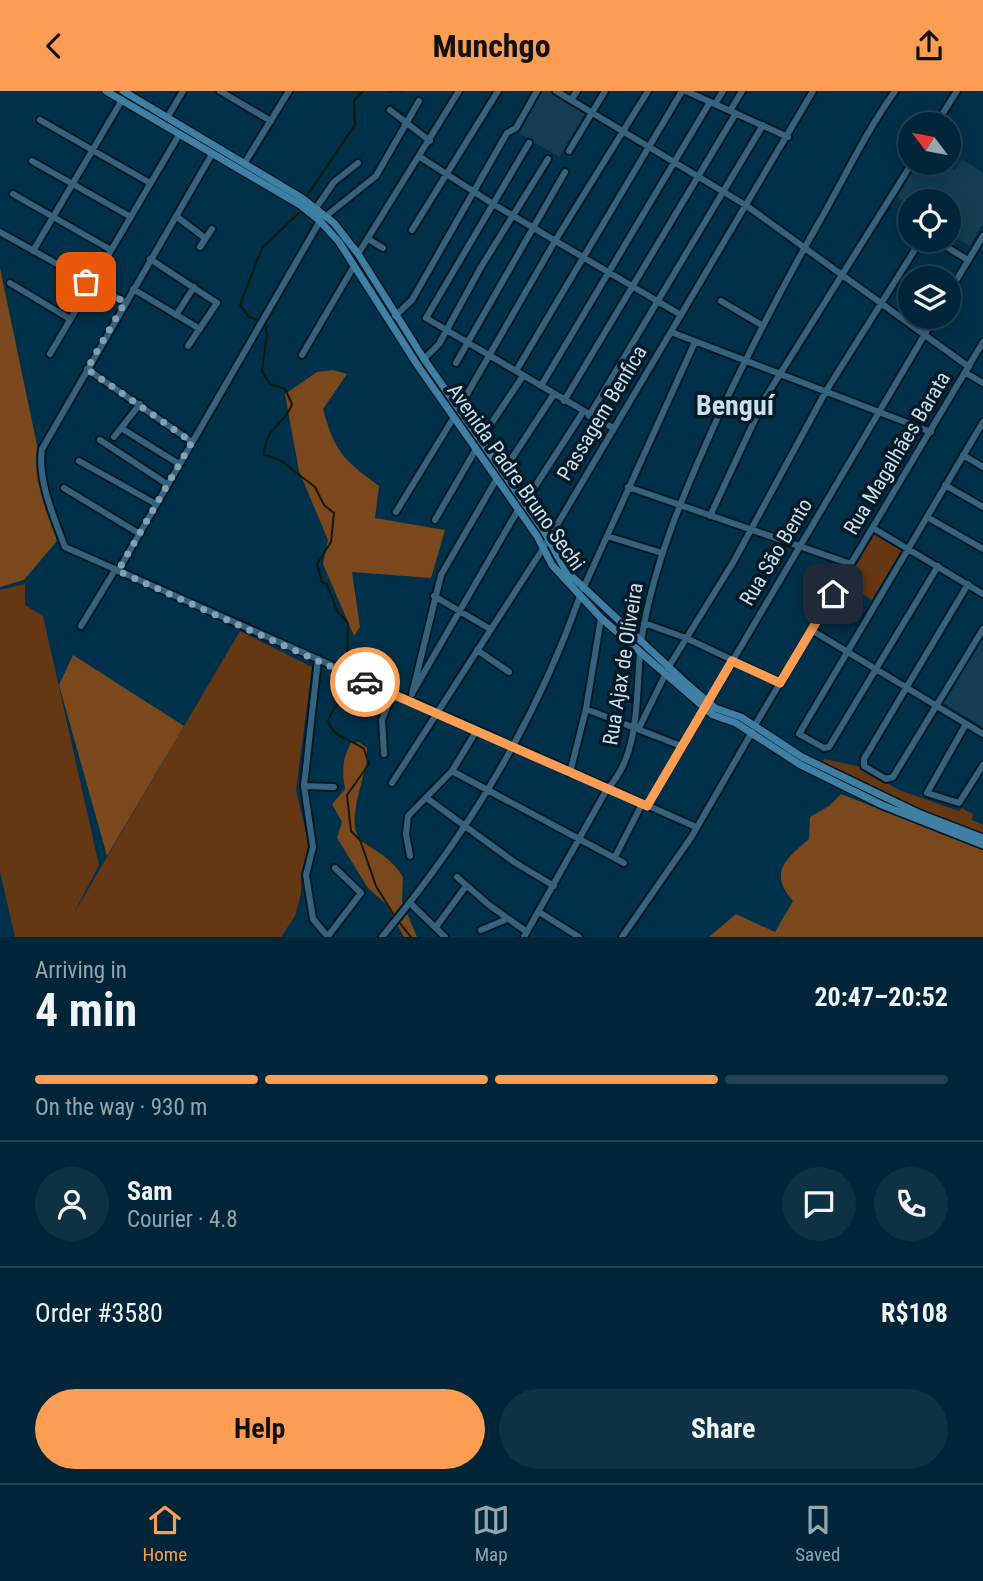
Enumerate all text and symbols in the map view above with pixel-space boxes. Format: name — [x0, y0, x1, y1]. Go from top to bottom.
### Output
icon: back — [35, 27, 73, 65]
text: Munchgo — [432, 27, 551, 65]
icon: share — [910, 27, 948, 65]
north arrow — [898, 112, 961, 175]
map controls — [898, 112, 961, 329]
button: locate — [898, 189, 961, 252]
pin — [56, 252, 116, 312]
icon: bag — [67, 263, 105, 301]
button: layers — [898, 266, 961, 329]
street label: Passagem Benfica — [552, 341, 652, 485]
street label: Rua Magalhães Barata — [839, 367, 955, 539]
street label: Avenida Padre Bruno Sechi — [442, 379, 590, 575]
district label: Benguí — [696, 389, 776, 422]
street label: Rua São Bento — [735, 494, 817, 610]
pin — [803, 564, 863, 624]
icon: home — [814, 575, 852, 613]
street label: Rua Ajax de Oliveira — [598, 581, 648, 747]
courier — [330, 647, 400, 717]
icon: car — [346, 663, 384, 701]
text: Arriving in — [35, 957, 127, 984]
text: 20:47–20:52 — [814, 982, 948, 1012]
text: 4 min — [35, 983, 137, 1037]
text: On the way · 930 m — [35, 1094, 207, 1121]
button: person — [35, 1167, 109, 1241]
button: chat — [782, 1167, 856, 1241]
button: phone — [874, 1167, 948, 1241]
text: Sam — [127, 1176, 173, 1206]
text: Courier · 4.8 — [127, 1206, 238, 1233]
text: Order #3580 — [35, 1298, 163, 1328]
text: R$108 — [881, 1298, 948, 1328]
button: Help — [35, 1389, 485, 1469]
button: Share — [499, 1389, 948, 1469]
tab: Home — [143, 1501, 187, 1566]
tab: Map — [472, 1501, 510, 1566]
tab: Saved — [795, 1501, 840, 1566]

